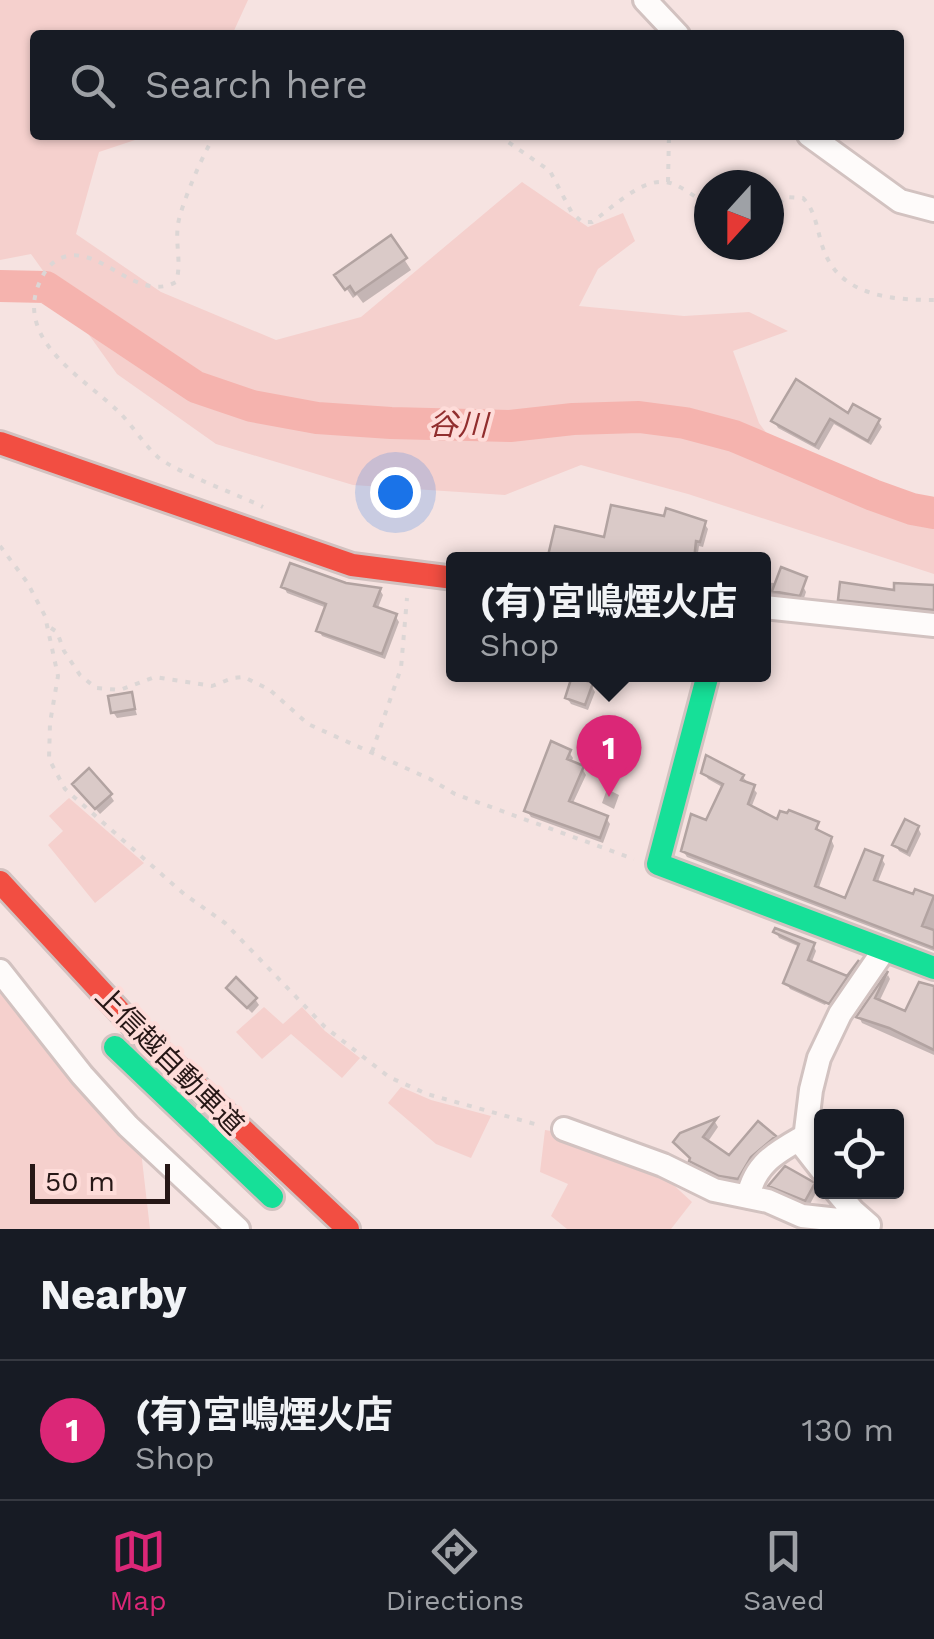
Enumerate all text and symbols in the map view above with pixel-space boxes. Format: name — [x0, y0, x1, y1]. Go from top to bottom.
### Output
search box — [30, 30, 904, 140]
icon: search — [65, 58, 120, 113]
text: Search here — [145, 63, 368, 107]
north arrow — [694, 170, 784, 260]
water label: 谷川 — [428, 406, 491, 443]
your location — [370, 467, 421, 518]
popup — [446, 552, 771, 682]
text: (有)宮嶋煙火店 — [480, 580, 737, 624]
text: Shop — [480, 626, 559, 664]
pin: 1 — [576, 714, 642, 797]
street label: 上信越自動車道 — [89, 979, 251, 1141]
map controls — [814, 1109, 904, 1199]
button: locate — [814, 1109, 904, 1199]
scale bar — [30, 1159, 170, 1204]
text: 50 m — [45, 1165, 115, 1198]
text: Nearby — [40, 1270, 187, 1319]
text: (有)宮嶋煙火店 — [135, 1393, 393, 1437]
text: 1 — [66, 1411, 79, 1449]
text: 130 m — [802, 1411, 894, 1449]
text: Shop — [135, 1439, 215, 1477]
tab: Map — [110, 1524, 167, 1617]
tab: Directions — [386, 1524, 524, 1617]
tab: Saved — [743, 1524, 824, 1617]

